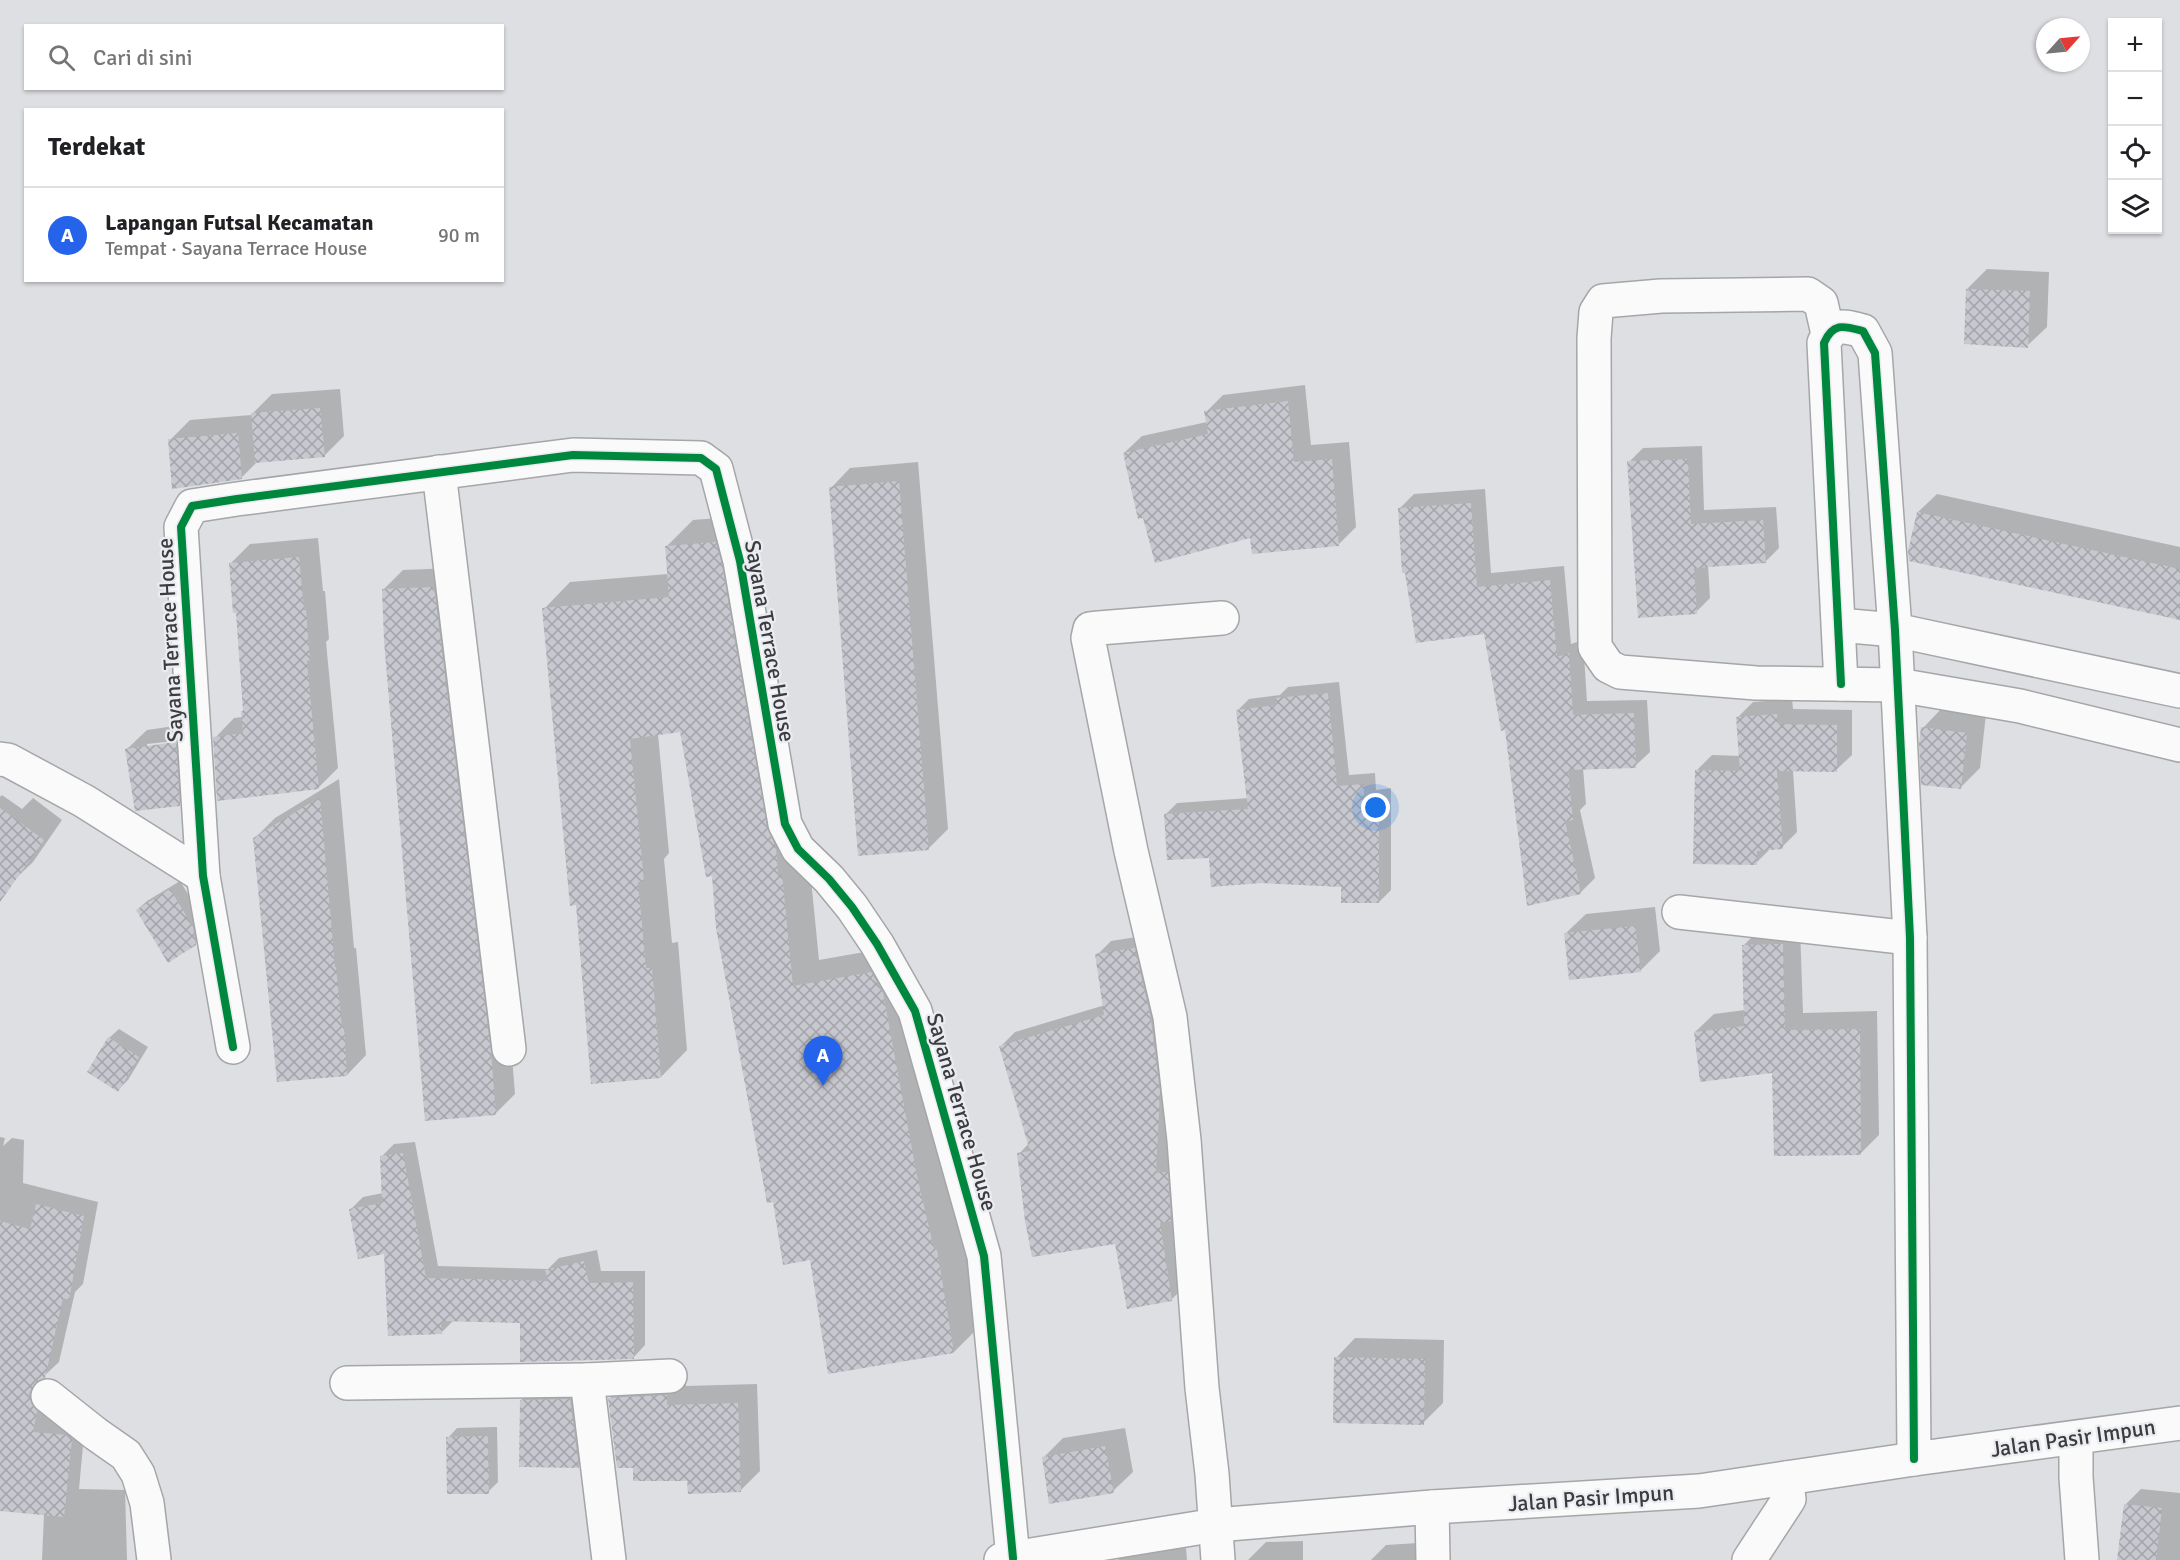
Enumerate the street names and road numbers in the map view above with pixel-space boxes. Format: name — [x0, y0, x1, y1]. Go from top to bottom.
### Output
street label: Sayana Terrace House — [151, 537, 189, 743]
street label: Sayana Terrace House — [739, 538, 801, 744]
street label: Sayana Terrace House — [921, 1010, 1003, 1214]
street label: Jalan Pasir Impun — [1989, 1413, 2157, 1463]
street label: Jalan Pasir Impun — [1507, 1479, 1675, 1517]

